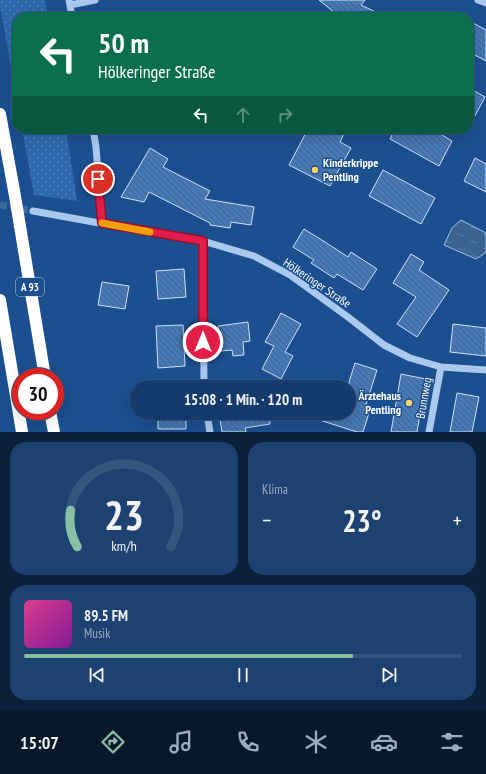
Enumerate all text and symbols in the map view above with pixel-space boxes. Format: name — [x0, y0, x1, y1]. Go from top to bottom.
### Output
text: 50 m — [98, 24, 149, 61]
icon: left — [32, 28, 84, 80]
text: Hölkeringer Straße — [98, 60, 216, 83]
icon: left — [190, 104, 212, 126]
icon: ahead — [232, 104, 254, 126]
icon: right — [274, 104, 296, 126]
place label: Kinderkrippe Pentling — [323, 155, 378, 184]
pin — [81, 162, 115, 196]
marker: Kinderkrippe Pentling — [310, 165, 320, 175]
icon: arrive — [87, 168, 109, 190]
street label: Hölkeringer Straße — [281, 254, 354, 311]
road number: A 93 — [16, 278, 44, 296]
position arrow — [182, 321, 224, 363]
speed limit sign: 30 — [12, 368, 64, 420]
street label: Brunnweg — [413, 376, 435, 420]
place label: Ärztehaus Pentling — [358, 388, 401, 417]
text: 15:08 · 1 Min. · 120 m — [184, 390, 302, 409]
marker: Ärztehaus Pentling — [404, 398, 414, 408]
text: Klima — [262, 481, 288, 498]
text: 23 — [104, 487, 144, 540]
text: 23° — [342, 501, 382, 540]
text: − — [262, 506, 271, 534]
text: + — [453, 506, 462, 534]
text: km/h — [111, 535, 137, 554]
text: 89.5 FM — [84, 606, 128, 625]
text: Musik — [84, 625, 110, 642]
icon: previous — [86, 664, 108, 686]
icon: pause — [232, 664, 254, 686]
icon: next — [378, 664, 400, 686]
icon: directions — [99, 728, 127, 756]
icon: music — [167, 728, 195, 756]
icon: phone — [234, 728, 262, 756]
icon: climate — [302, 728, 330, 756]
icon: car — [370, 728, 398, 756]
icon: filters — [438, 728, 466, 756]
text: 15:07 — [20, 731, 59, 754]

